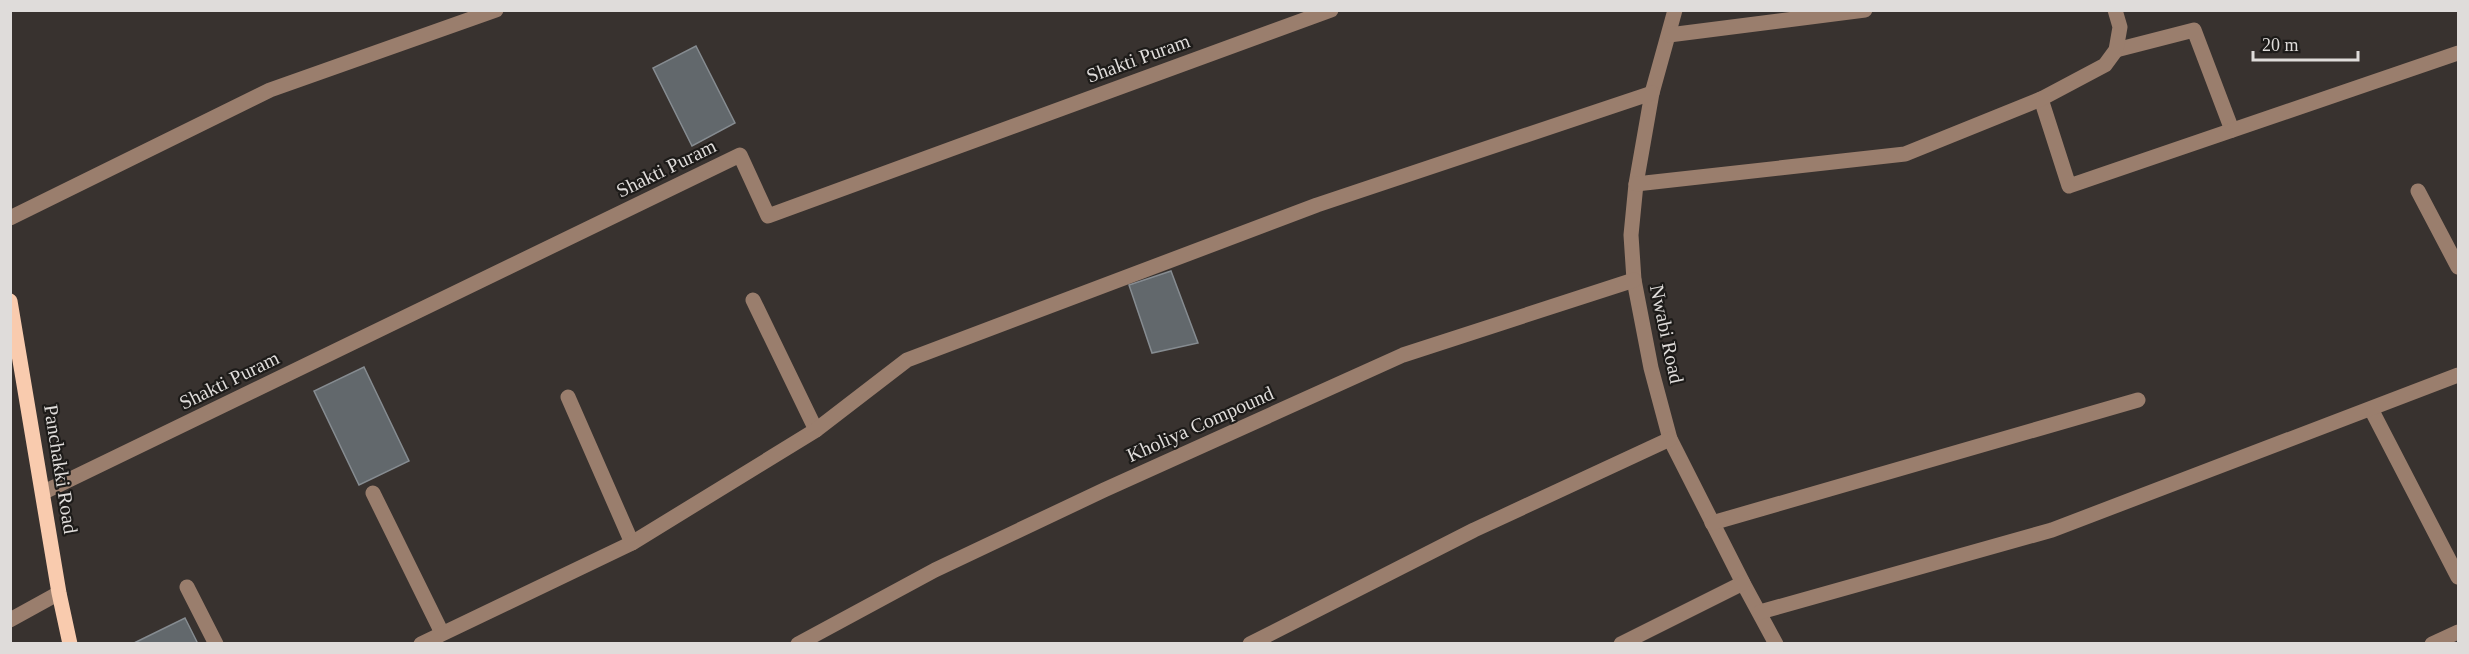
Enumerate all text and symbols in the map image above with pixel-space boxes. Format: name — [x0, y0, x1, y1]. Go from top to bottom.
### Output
scale bar — [2253, 24, 2358, 62]
street label: Shakti Puram — [1083, 29, 1193, 87]
text: 20 m — [2262, 35, 2299, 55]
street label: Shakti Puram — [612, 134, 720, 202]
street label: Nwabi Road — [1646, 283, 1688, 385]
street label: Shakti Puram — [175, 346, 283, 414]
street label: Kholiya Compound — [1123, 382, 1277, 467]
street label: Panchakki Road — [40, 403, 82, 535]

